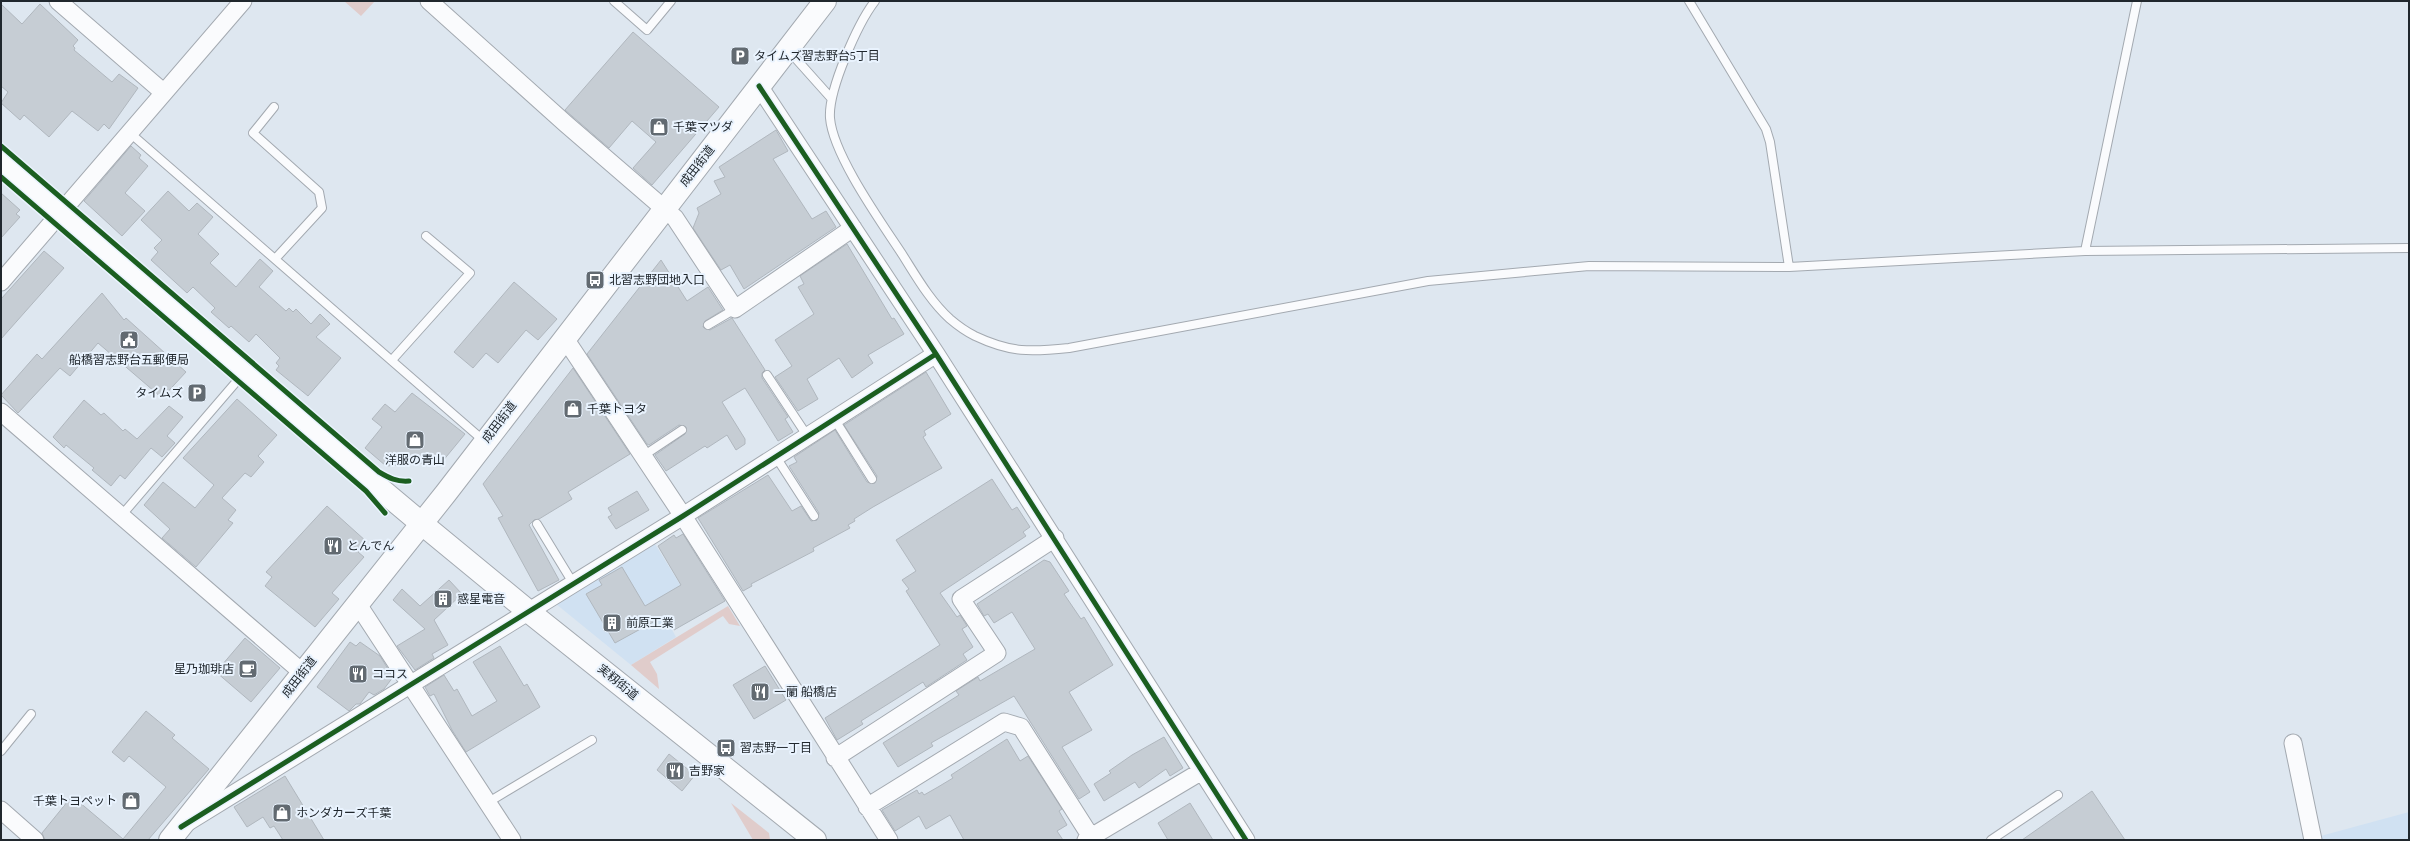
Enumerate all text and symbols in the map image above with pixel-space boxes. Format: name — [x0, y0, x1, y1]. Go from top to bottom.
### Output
parking icon: タイムズ習志野台5丁目 — [729, 45, 751, 67]
place label: タイムズ習志野台5丁目 — [754, 49, 880, 63]
shop icon: 千葉マツダ — [648, 116, 670, 138]
place label: 千葉マツダ — [673, 120, 733, 134]
street label: 成田街道 — [677, 143, 717, 189]
bus stop icon: 北習志野団地入口 — [584, 269, 606, 291]
place label: 北習志野団地入口 — [609, 273, 705, 287]
public building icon: 船橋習志野台五郵便局 — [118, 329, 140, 351]
place label: 船橋習志野台五郵便局 — [69, 353, 189, 367]
parking icon: タイムズ — [186, 382, 208, 404]
place label: タイムズ — [135, 386, 183, 400]
shop icon: 千葉トヨタ — [562, 398, 584, 420]
street label: 成田街道 — [479, 399, 519, 445]
place label: 千葉トヨタ — [587, 402, 647, 416]
shop icon: 洋服の青山 — [404, 429, 426, 451]
place label: 洋服の青山 — [385, 453, 445, 467]
restaurant icon: とんでん — [322, 535, 344, 557]
place label: とんでん — [347, 539, 394, 553]
building icon: 惑星電音 — [432, 588, 454, 610]
place label: 惑星電音 — [457, 592, 505, 606]
building icon: 前原工業 — [601, 612, 623, 634]
place label: 前原工業 — [626, 616, 674, 630]
street label: 成田街道 — [279, 654, 319, 700]
cafe icon: 星乃珈琲店 — [237, 658, 259, 680]
street label: 実籾街道 — [595, 661, 641, 703]
place label: 星乃珈琲店 — [174, 662, 234, 676]
restaurant icon: ココス — [347, 663, 369, 685]
place label: ココス — [372, 667, 408, 681]
restaurant icon: 一蘭 船橋店 — [749, 681, 771, 703]
place label: 一蘭 船橋店 — [774, 685, 837, 699]
bus stop icon: 習志野一丁目 — [715, 737, 737, 759]
place label: 習志野一丁目 — [740, 741, 812, 755]
restaurant icon: 吉野家 — [664, 760, 686, 782]
place label: 吉野家 — [689, 764, 725, 778]
shop icon: 千葉トヨペット — [120, 790, 142, 812]
place label: 千葉トヨペット — [33, 794, 117, 808]
shop icon: ホンダカーズ千葉 — [271, 802, 293, 824]
place label: ホンダカーズ千葉 — [296, 806, 391, 820]

